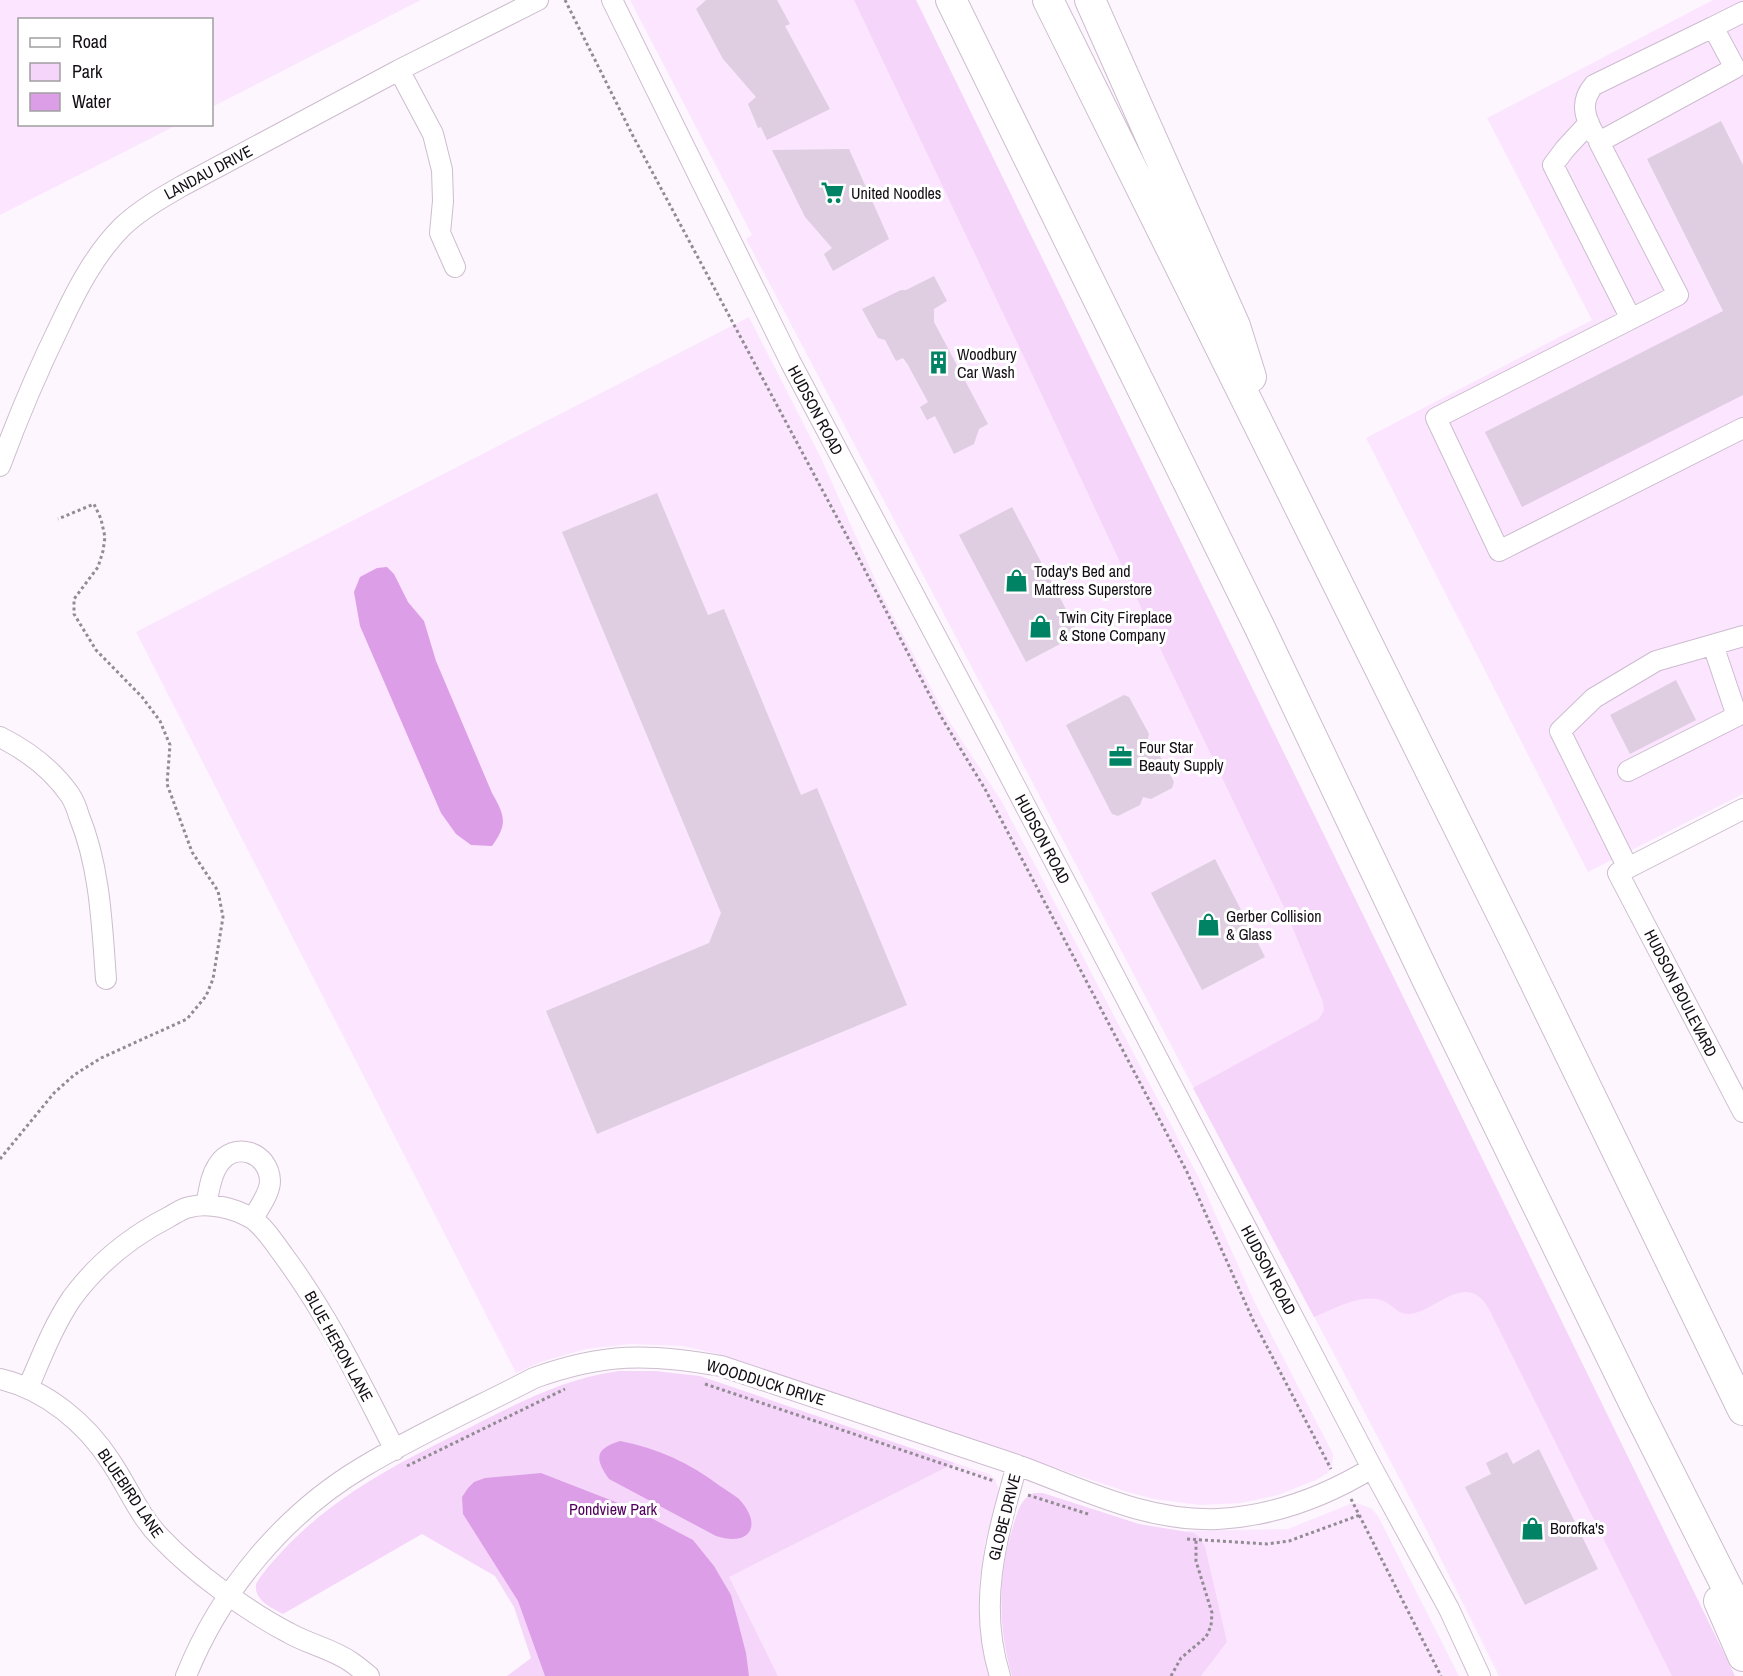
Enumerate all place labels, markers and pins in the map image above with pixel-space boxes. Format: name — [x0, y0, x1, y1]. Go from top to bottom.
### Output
supermarket icon: United Noodles — [820, 180, 846, 206]
place label: United Noodles — [851, 182, 941, 204]
place label: Woodbury Car Wash — [957, 343, 1017, 383]
building icon: Woodbury Car Wash — [926, 350, 952, 376]
place label: Today's Bed and Mattress Superstore — [1034, 560, 1152, 600]
shop icon: Today's Bed and Mattress Superstore — [1003, 567, 1029, 593]
place label: Twin City Fireplace & Stone Company — [1059, 606, 1172, 646]
shop icon: Twin City Fireplace & Stone Company — [1028, 613, 1054, 639]
place label: Four Star Beauty Supply — [1139, 736, 1224, 776]
office icon: Four Star Beauty Supply — [1108, 743, 1134, 769]
place label: Gerber Collision & Glass — [1226, 905, 1322, 945]
shop icon: Gerber Collision & Glass — [1195, 912, 1221, 938]
shop icon: Borofka's — [1519, 1515, 1545, 1541]
place label: Borofka's — [1550, 1517, 1604, 1539]

